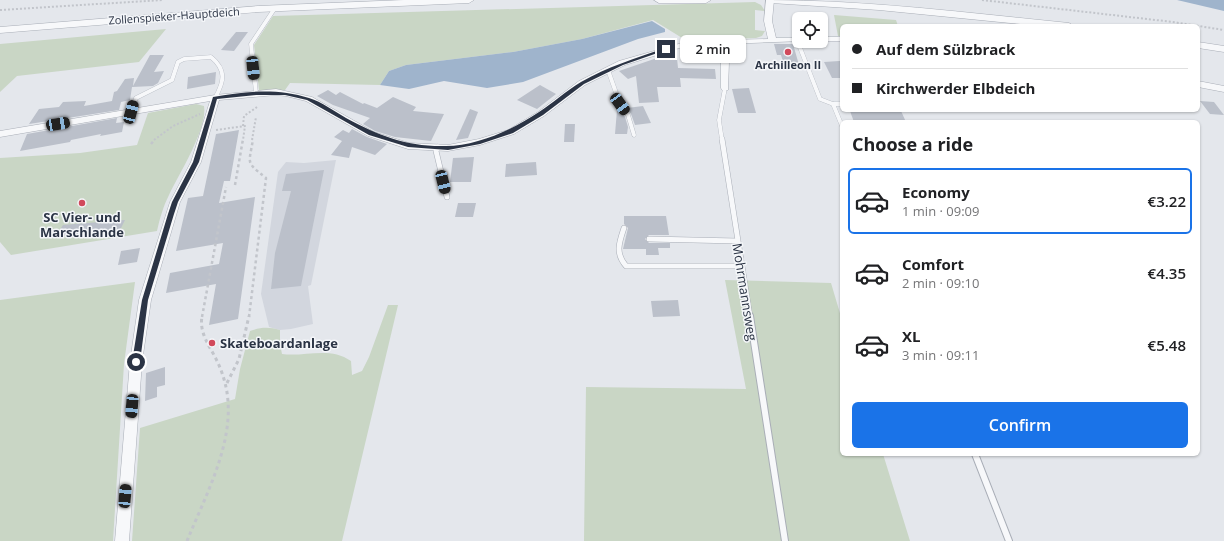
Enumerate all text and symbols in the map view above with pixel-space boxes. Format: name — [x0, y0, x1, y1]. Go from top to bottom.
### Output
street label: Zollenspieker-Hauptdeich — [108, 3, 240, 28]
map controls — [792, 12, 828, 48]
button: locate — [792, 12, 828, 48]
callout: 2 min — [680, 35, 746, 63]
text: Auf dem Sülzbrack — [876, 39, 1015, 59]
route end — [657, 40, 675, 58]
text: 2 min — [695, 40, 731, 58]
marker: Archilleon II — [783, 47, 793, 57]
car — [246, 55, 260, 81]
place label: Archilleon II — [755, 57, 821, 72]
text: Kirchwerder Elbdeich — [876, 78, 1035, 98]
car — [608, 91, 632, 117]
car — [122, 99, 140, 125]
car — [45, 116, 71, 132]
text: Choose a ride — [852, 132, 973, 156]
car — [434, 169, 452, 195]
text: Economy — [902, 182, 970, 202]
icon: car — [854, 183, 890, 219]
text: €3.22 — [1148, 191, 1186, 211]
marker: SC Vier- und Marschlande — [77, 198, 87, 208]
text: 1 min · 09:09 — [902, 202, 979, 220]
place label: SC Vier- und Marschlande — [40, 208, 124, 241]
street label: Mohrmannsweg — [728, 242, 762, 342]
text: Comfort — [902, 254, 964, 274]
icon: car — [854, 255, 890, 291]
text: €4.35 — [1148, 263, 1186, 283]
text: 2 min · 09:10 — [902, 274, 979, 292]
text: XL — [902, 326, 920, 346]
icon: car — [854, 327, 890, 363]
place label: Skateboardanlage — [220, 334, 338, 352]
text: €5.48 — [1148, 335, 1186, 355]
marker: Skateboardanlage — [207, 338, 217, 348]
text: 3 min · 09:11 — [902, 346, 979, 364]
route start — [127, 353, 145, 371]
car — [125, 394, 139, 418]
button: Confirm — [852, 402, 1188, 448]
car — [118, 484, 132, 508]

